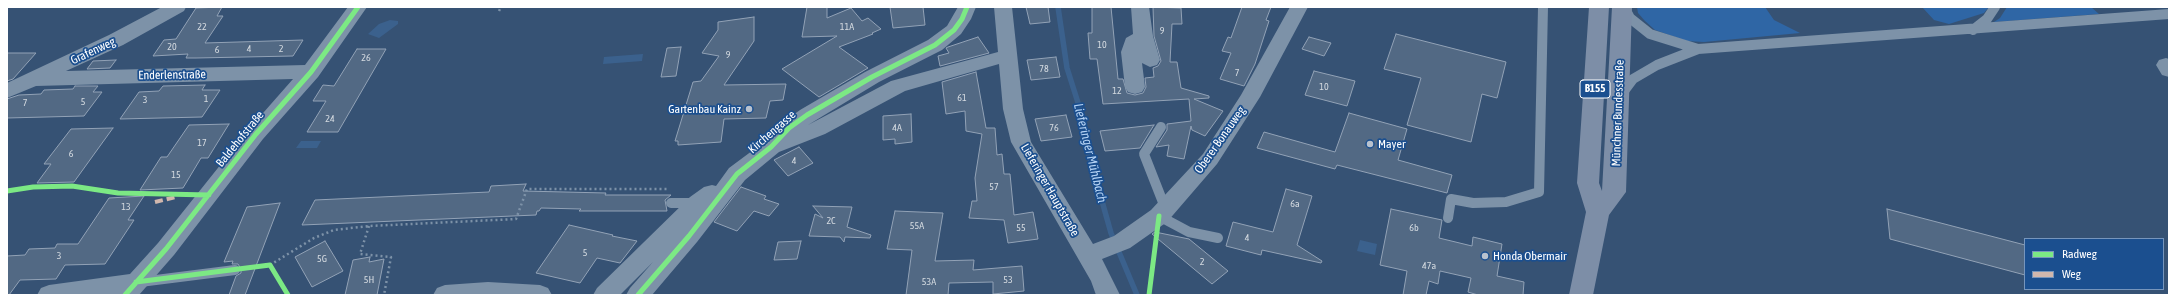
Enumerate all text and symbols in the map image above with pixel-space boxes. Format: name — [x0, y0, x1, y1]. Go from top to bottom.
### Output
house number: 22 — [197, 21, 207, 33]
house number: 11A — [840, 21, 854, 33]
house number: 9 — [1160, 25, 1164, 37]
street label: Grafenweg — [68, 34, 118, 68]
house number: 10 — [1097, 39, 1107, 51]
house number: 20 — [167, 41, 177, 53]
house number: 4 — [247, 43, 251, 55]
house number: 2 — [279, 43, 283, 55]
house number: 6 — [215, 44, 219, 56]
house number: 9 — [726, 49, 730, 61]
house number: 26 — [361, 52, 371, 64]
street label: Münchner Bundesstraße — [1609, 59, 1627, 167]
house number: 78 — [1039, 63, 1049, 75]
street label: Enderlenstraße — [138, 67, 206, 83]
house number: 7 — [1235, 67, 1239, 79]
road number: B155 — [1580, 80, 1610, 98]
house number: 10 — [1319, 81, 1329, 93]
house number: 12 — [1112, 85, 1122, 97]
house number: 61 — [957, 92, 967, 104]
house number: 1 — [204, 93, 208, 105]
house number: 3 — [143, 94, 147, 106]
house number: 5 — [81, 96, 85, 108]
house number: 7 — [23, 97, 27, 109]
place label: Gartenbau Kainz — [668, 102, 741, 116]
water label: Lieferinger Mühlbach — [1070, 102, 1110, 204]
marker: Gartenbau Kainz — [744, 104, 754, 114]
street label: Oberer Bonauweg — [1192, 104, 1248, 176]
street label: Kirchengasse — [745, 107, 799, 157]
street label: Baldehofstraße — [213, 108, 267, 170]
house number: 24 — [325, 113, 335, 125]
house number: 4A — [892, 122, 902, 134]
house number: 76 — [1049, 122, 1059, 134]
house number: 17 — [197, 137, 207, 149]
place label: Mayer — [1378, 137, 1405, 151]
marker: Mayer — [1365, 139, 1375, 149]
street label: Lieferinger Hauptstraße — [1018, 141, 1082, 239]
house number: 6 — [69, 148, 73, 160]
house number: 4 — [792, 155, 796, 167]
house number: 15 — [171, 169, 181, 181]
house number: 57 — [989, 181, 999, 193]
house number: 6a — [1290, 198, 1300, 210]
house number: 13 — [121, 201, 131, 213]
house number: 2C — [826, 215, 836, 227]
house number: 55A — [910, 220, 924, 232]
house number: 55 — [1016, 222, 1026, 234]
house number: 6b — [1409, 222, 1419, 234]
house number: 4 — [1245, 232, 1249, 244]
legend — [2024, 238, 2164, 290]
house number: 5 — [583, 247, 587, 259]
text: Radweg — [2062, 247, 2097, 261]
place label: Honda Obermair — [1493, 249, 1567, 263]
house number: 3 — [57, 250, 61, 262]
marker: Honda Obermair — [1480, 251, 1490, 261]
house number: 5G — [317, 253, 327, 265]
house number: 2 — [1200, 256, 1204, 268]
house number: 47a — [1422, 260, 1436, 272]
text: Weg — [2062, 267, 2081, 281]
house number: 5H — [364, 274, 374, 286]
house number: 53 — [1003, 274, 1013, 286]
house number: 53A — [922, 276, 936, 288]

